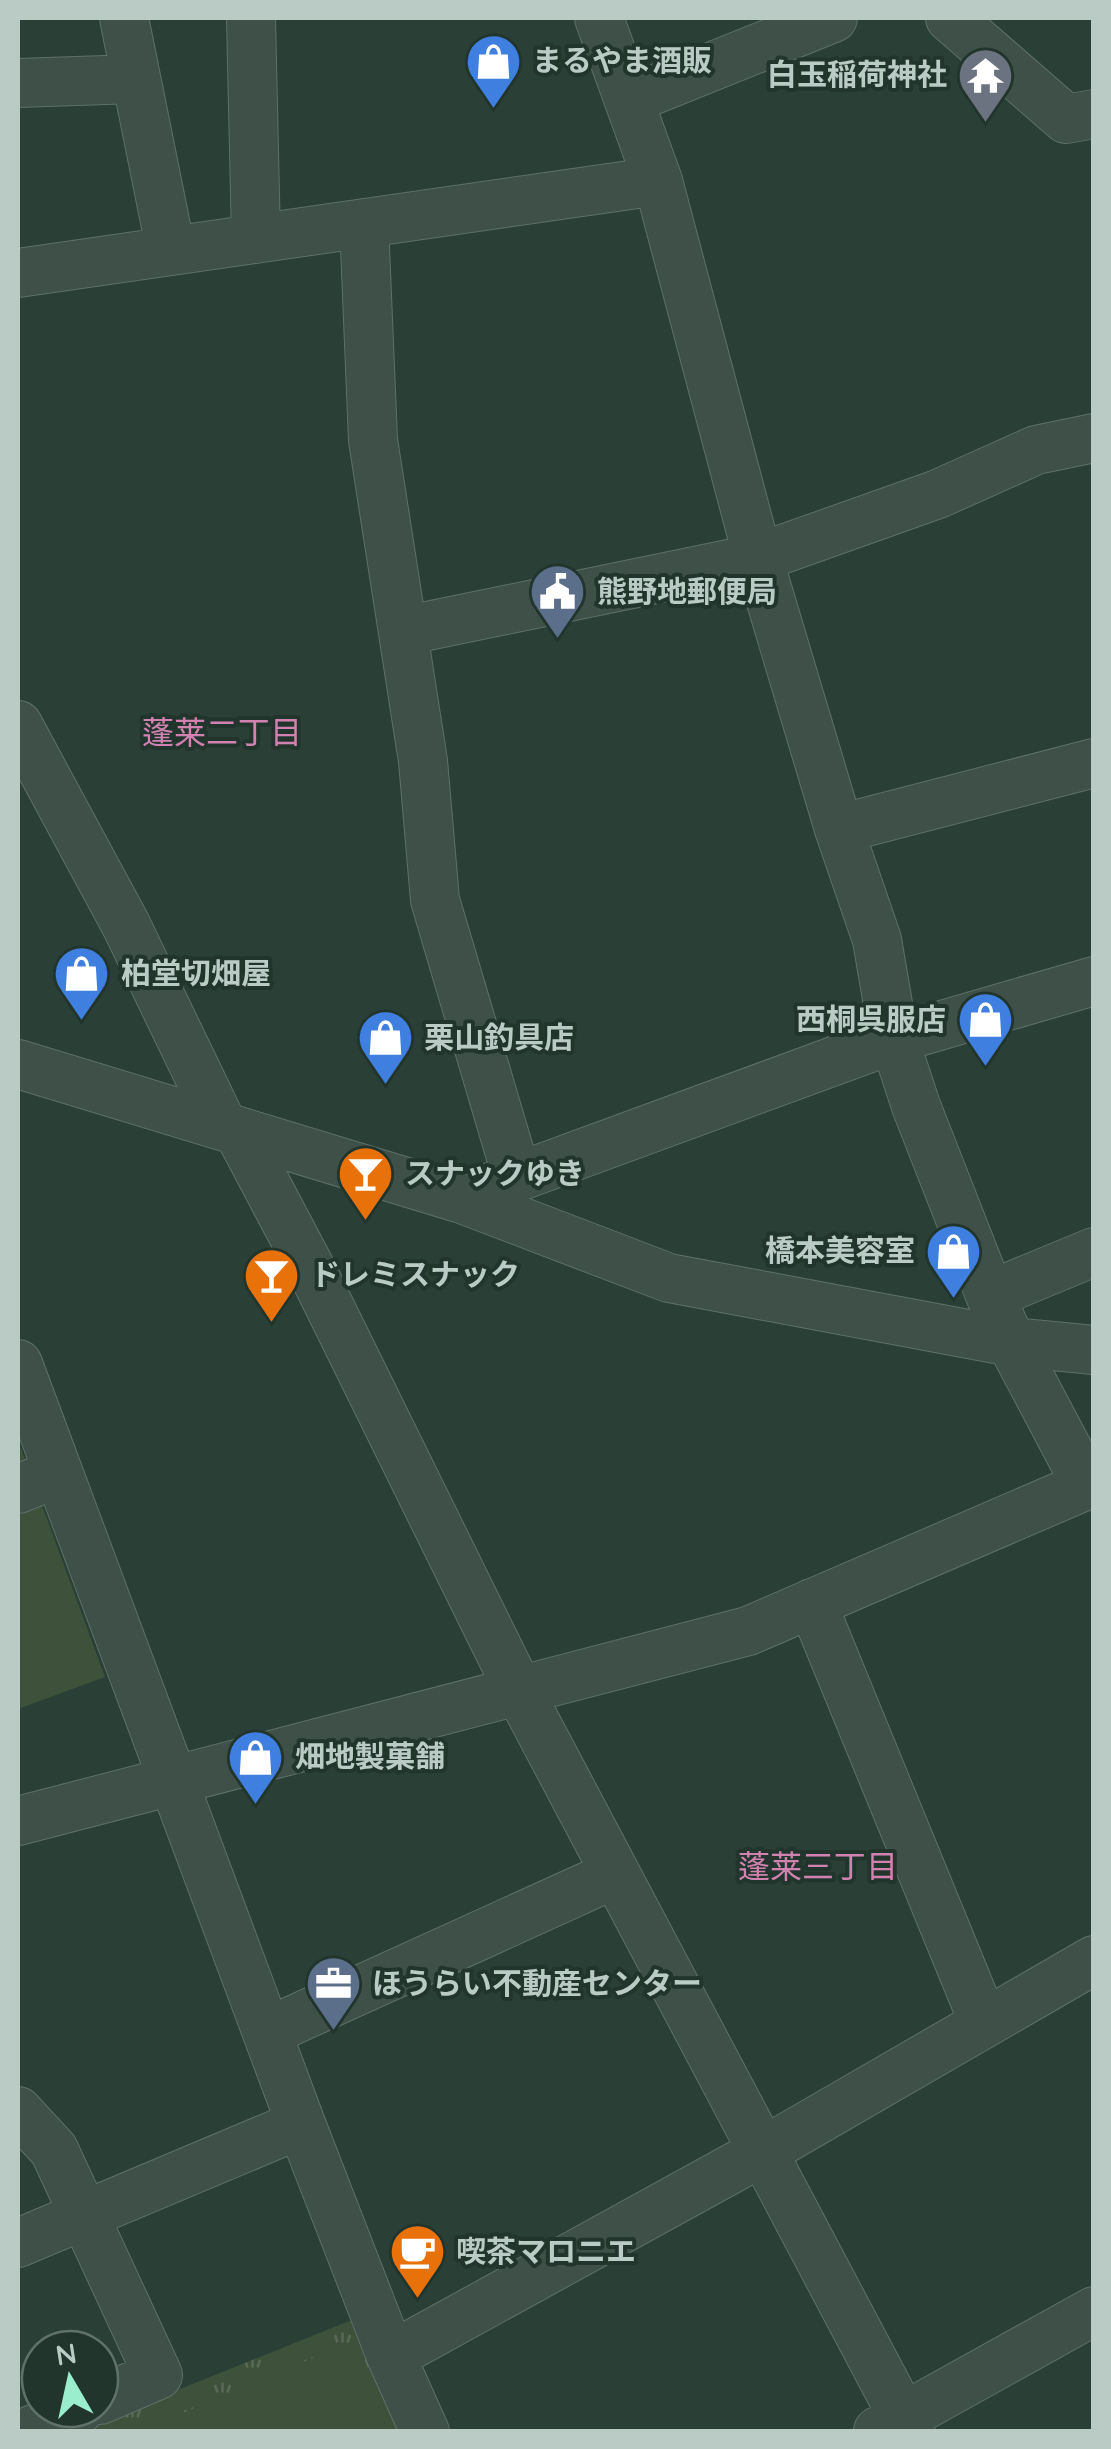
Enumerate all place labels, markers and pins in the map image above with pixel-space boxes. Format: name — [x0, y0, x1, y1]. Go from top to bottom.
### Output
shop icon: まるやま酒販 — [463, 31, 523, 110]
place label: まるやま酒販 — [532, 41, 712, 79]
temple icon: 白玉稲荷神社 — [956, 45, 1016, 124]
place label: 白玉稲荷神社 — [767, 55, 947, 93]
public building icon: 熊野地郵便局 — [528, 562, 588, 641]
place label: 熊野地郵便局 — [597, 572, 777, 610]
shop icon: 柏堂切畑屋 — [52, 944, 112, 1023]
place label: 柏堂切畑屋 — [121, 954, 271, 992]
shop icon: 西桐呉服店 — [955, 990, 1015, 1069]
place label: 西桐呉服店 — [796, 1000, 946, 1038]
shop icon: 栗山釣具店 — [355, 1008, 415, 1087]
place label: 栗山釣具店 — [424, 1018, 574, 1056]
bar icon: スナックゆき — [336, 1144, 396, 1223]
place label: スナックゆき — [405, 1154, 585, 1192]
shop icon: 橋本美容室 — [924, 1221, 984, 1300]
place label: 橋本美容室 — [765, 1231, 915, 1269]
bar icon: ドレミスナック — [241, 1245, 301, 1324]
place label: ドレミスナック — [310, 1255, 520, 1293]
shop icon: 畑地製菓舗 — [226, 1727, 286, 1806]
place label: 畑地製菓舗 — [295, 1737, 445, 1775]
office icon: ほうらい不動産センター — [303, 1954, 363, 2033]
place label: ほうらい不動産センター — [372, 1964, 702, 2002]
cafe icon: 喫茶マロニエ — [387, 2222, 447, 2301]
place label: 喫茶マロニエ — [456, 2232, 636, 2270]

